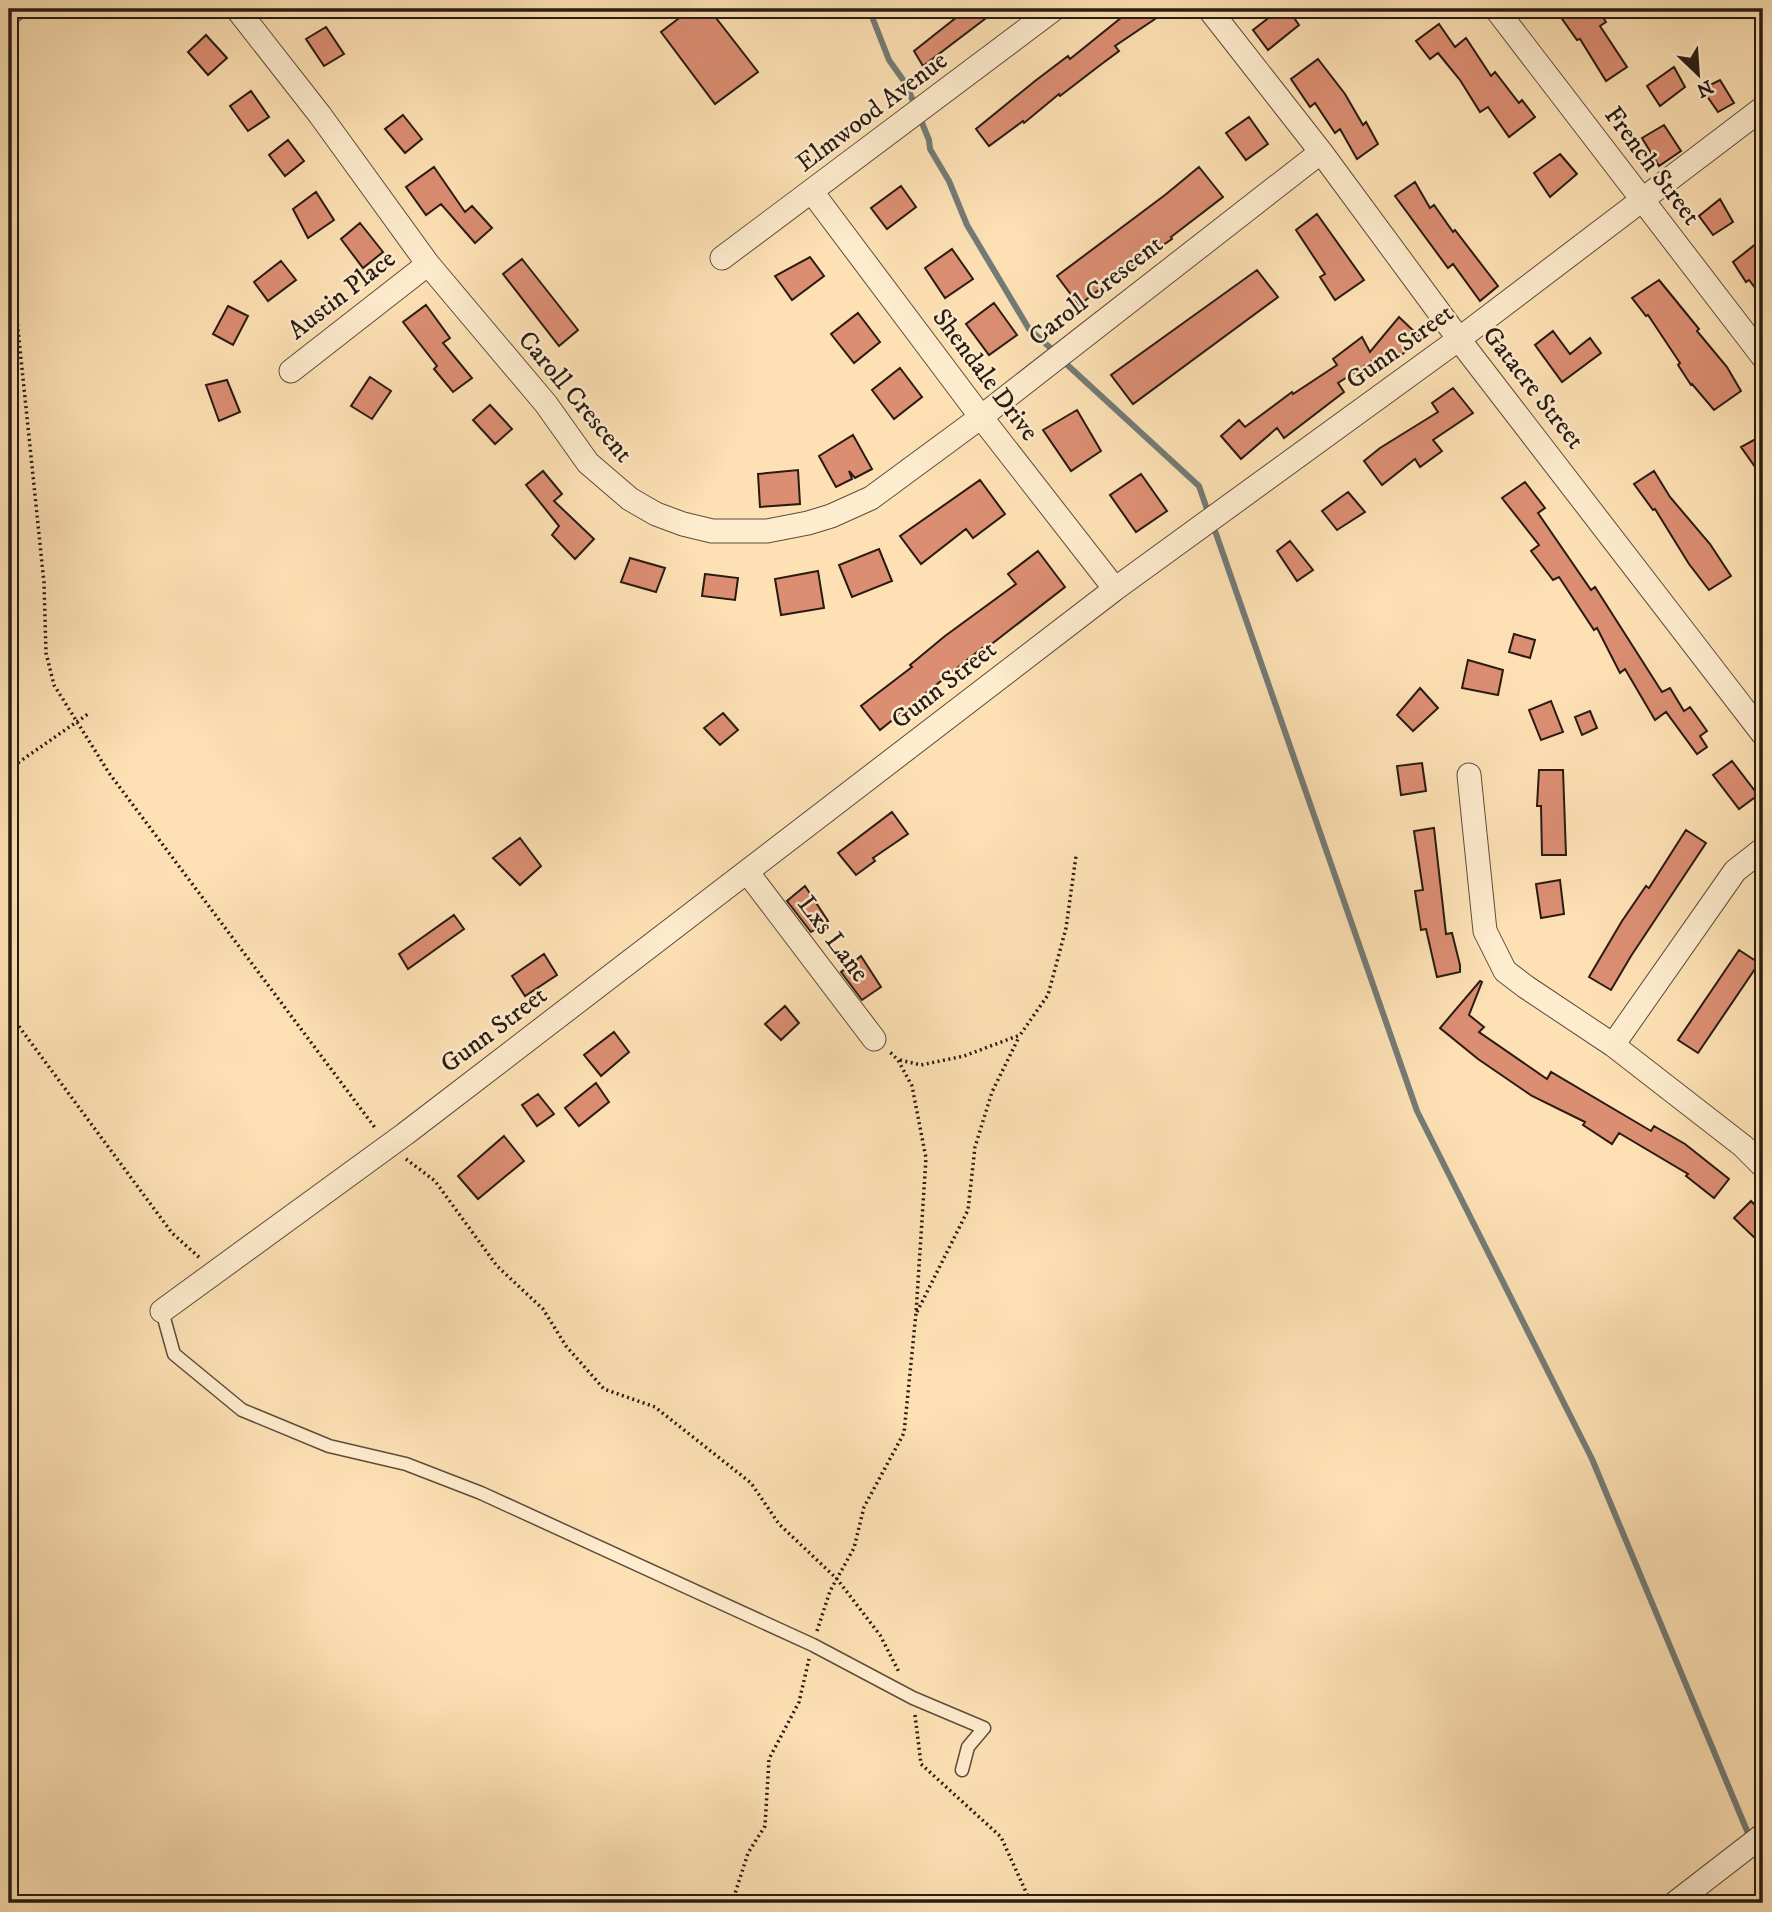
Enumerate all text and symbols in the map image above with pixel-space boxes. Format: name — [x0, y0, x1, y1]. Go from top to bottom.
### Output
north arrow — [1664, 38, 1734, 108]
street label: Elmwood Avenue — [790, 44, 954, 180]
text: N — [1692, 74, 1716, 102]
street label: French Street — [1597, 100, 1707, 232]
street label: Caroll Crescent — [1022, 228, 1170, 354]
street label: Austin Place — [281, 243, 403, 347]
street label: Gunn Street — [1340, 297, 1460, 397]
street label: Shendale Drive — [924, 302, 1046, 448]
street label: Gatacre Street — [1475, 320, 1591, 456]
street label: Caroll Crescent — [510, 324, 640, 470]
street label: Gunn Street — [885, 634, 1003, 736]
street label: Lxs Lane — [790, 889, 876, 989]
street label: Gunn Street — [434, 979, 554, 1081]

